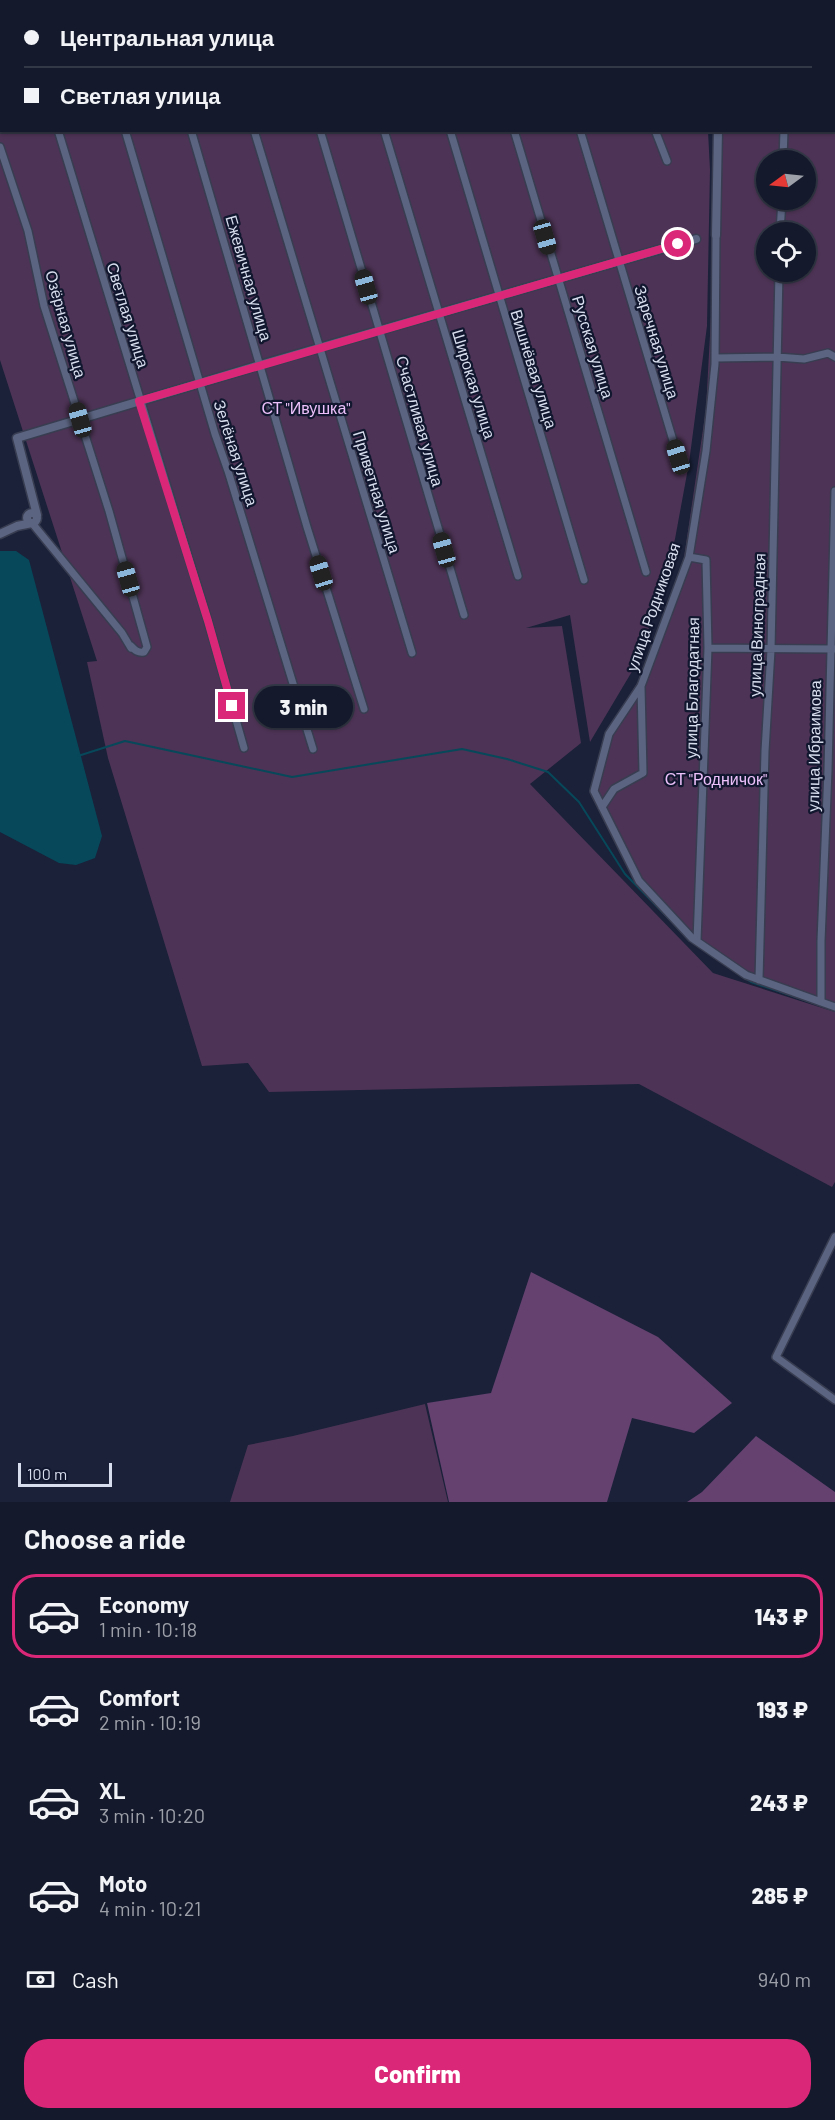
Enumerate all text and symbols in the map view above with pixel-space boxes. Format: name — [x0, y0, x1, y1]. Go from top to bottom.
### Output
text: Центральная улица — [60, 24, 274, 50]
text: Светлая улица — [60, 82, 220, 108]
north arrow — [756, 150, 816, 210]
map controls — [756, 150, 816, 282]
street label: Ежевичная улица — [222, 213, 277, 343]
car — [531, 217, 559, 257]
button: locate — [756, 222, 816, 282]
route start — [664, 230, 691, 257]
street label: Светлая улица — [103, 260, 154, 370]
car — [352, 267, 380, 307]
street label: Озёрная улица — [42, 268, 91, 380]
street label: Заречная улица — [631, 283, 684, 401]
street label: Русская улица — [569, 293, 618, 401]
street label: Вишнёвая улица — [507, 307, 562, 431]
street label: Широкая улица — [449, 327, 500, 441]
street label: Счастливая улица — [393, 353, 448, 488]
street label: Зелёная улица — [210, 398, 263, 508]
park label: СТ "Ивушка" — [261, 398, 351, 417]
car — [66, 400, 94, 440]
street label: Приветная улица — [350, 428, 405, 555]
car — [664, 437, 692, 477]
car — [430, 530, 458, 570]
street label: улица Родниковая — [622, 540, 683, 674]
car — [307, 553, 335, 593]
street label: улица Виноградная — [744, 553, 769, 697]
car — [114, 559, 142, 599]
street label: улица Благодатная — [681, 617, 702, 759]
street label: улица Ибраимова — [803, 680, 824, 812]
callout: 3 min — [253, 685, 352, 727]
route end — [218, 692, 245, 719]
text: 3 min — [280, 695, 327, 719]
park label: СТ "Родничок" — [665, 769, 767, 788]
scale bar — [18, 1460, 112, 1488]
text: 100 m — [27, 1464, 67, 1483]
text: Choose a ride — [24, 1522, 186, 1554]
icon: car — [27, 1589, 81, 1643]
text: Economy — [99, 1591, 189, 1617]
text: 143 ₽ — [755, 1603, 808, 1629]
text: 1 min · 10:18 — [99, 1617, 197, 1641]
icon: car — [27, 1682, 81, 1736]
text: Comfort — [99, 1684, 180, 1710]
text: 193 ₽ — [757, 1696, 808, 1722]
text: 2 min · 10:19 — [99, 1710, 201, 1734]
icon: car — [27, 1775, 81, 1829]
text: XL — [99, 1777, 125, 1803]
text: 243 ₽ — [750, 1789, 808, 1815]
text: 3 min · 10:20 — [99, 1803, 205, 1827]
icon: car — [27, 1868, 81, 1922]
text: Moto — [99, 1870, 147, 1896]
text: 285 ₽ — [752, 1882, 808, 1908]
text: 4 min · 10:21 — [99, 1896, 201, 1920]
icon: cash — [24, 1963, 57, 1996]
text: Cash — [72, 1966, 119, 1992]
text: 940 m — [758, 1967, 811, 1991]
button: Confirm — [24, 2039, 811, 2108]

